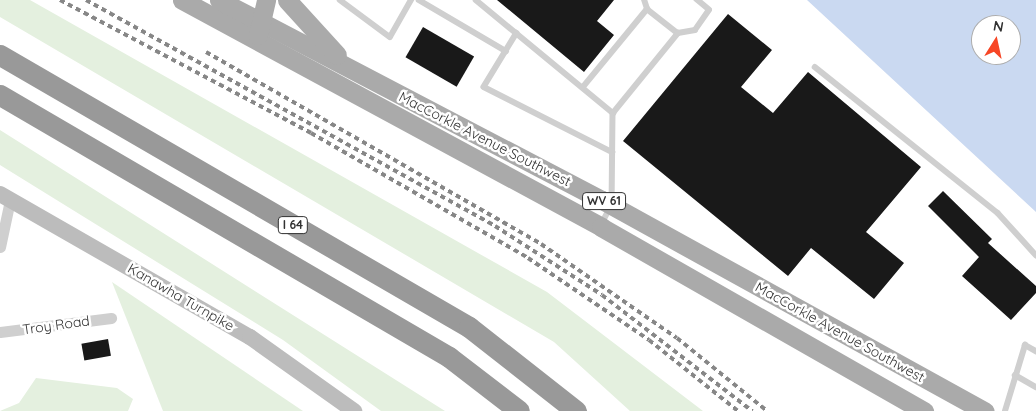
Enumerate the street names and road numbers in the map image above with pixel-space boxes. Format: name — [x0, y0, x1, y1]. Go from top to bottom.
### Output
street label: MacCorkle Avenue Southwest — [396, 88, 574, 190]
road number: WV 61 — [582, 192, 626, 210]
road number: I 64 — [277, 216, 309, 234]
street label: Kanawha Turnpike — [125, 260, 237, 334]
street label: MacCorkle Avenue Southwest — [752, 278, 928, 386]
street label: Troy Road — [21, 312, 91, 338]

